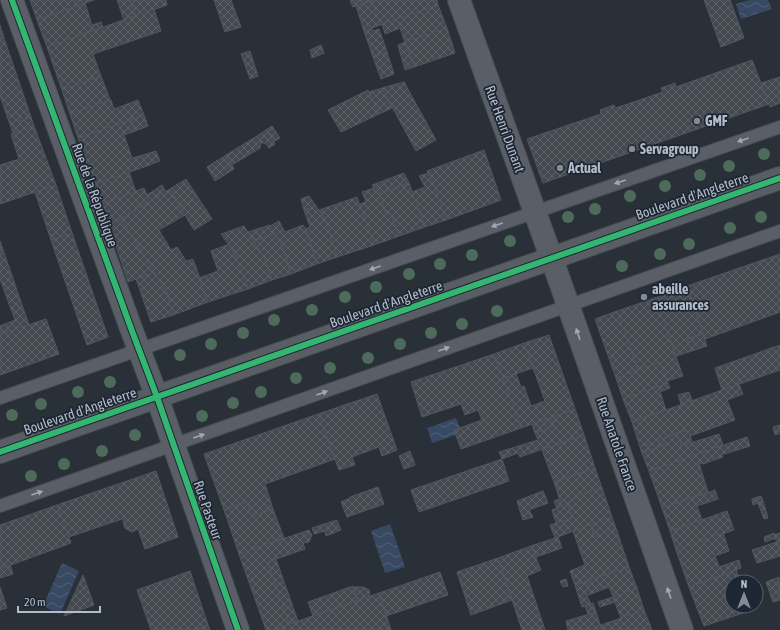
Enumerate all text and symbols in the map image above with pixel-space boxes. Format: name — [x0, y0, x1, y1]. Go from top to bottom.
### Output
street label: Rue Henri Dunant — [482, 83, 528, 175]
place label: GMF — [705, 113, 728, 129]
marker: GMF — [692, 116, 702, 126]
one-way arrow — [737, 137, 749, 143]
street label: Rue de la République — [69, 141, 121, 249]
place label: Servagroup — [640, 141, 699, 157]
marker: Servagroup — [627, 144, 637, 154]
place label: Actual — [567, 160, 601, 176]
marker: Actual — [555, 163, 565, 173]
street label: Boulevard d'Angleterre — [634, 169, 750, 223]
one-way arrow — [614, 180, 626, 186]
one-way arrow — [491, 222, 503, 228]
one-way arrow — [368, 265, 380, 271]
street label: Boulevard d'Angleterre — [328, 277, 444, 331]
place label: abeille assurances — [652, 281, 709, 313]
marker: abeille assurances — [639, 292, 649, 302]
one-way arrow — [575, 327, 581, 339]
one-way arrow — [439, 346, 451, 352]
street label: Boulevard d'Angleterre — [22, 384, 138, 438]
one-way arrow — [316, 390, 328, 396]
street label: Rue Anatole France — [593, 395, 641, 493]
one-way arrow — [194, 433, 206, 439]
street label: Rue Pasteur — [190, 478, 226, 542]
one-way arrow — [31, 490, 43, 496]
north arrow — [724, 574, 764, 614]
text: N — [741, 578, 747, 590]
one-way arrow — [665, 587, 671, 599]
scale bar — [18, 588, 100, 614]
text: 20 m — [24, 595, 46, 609]

